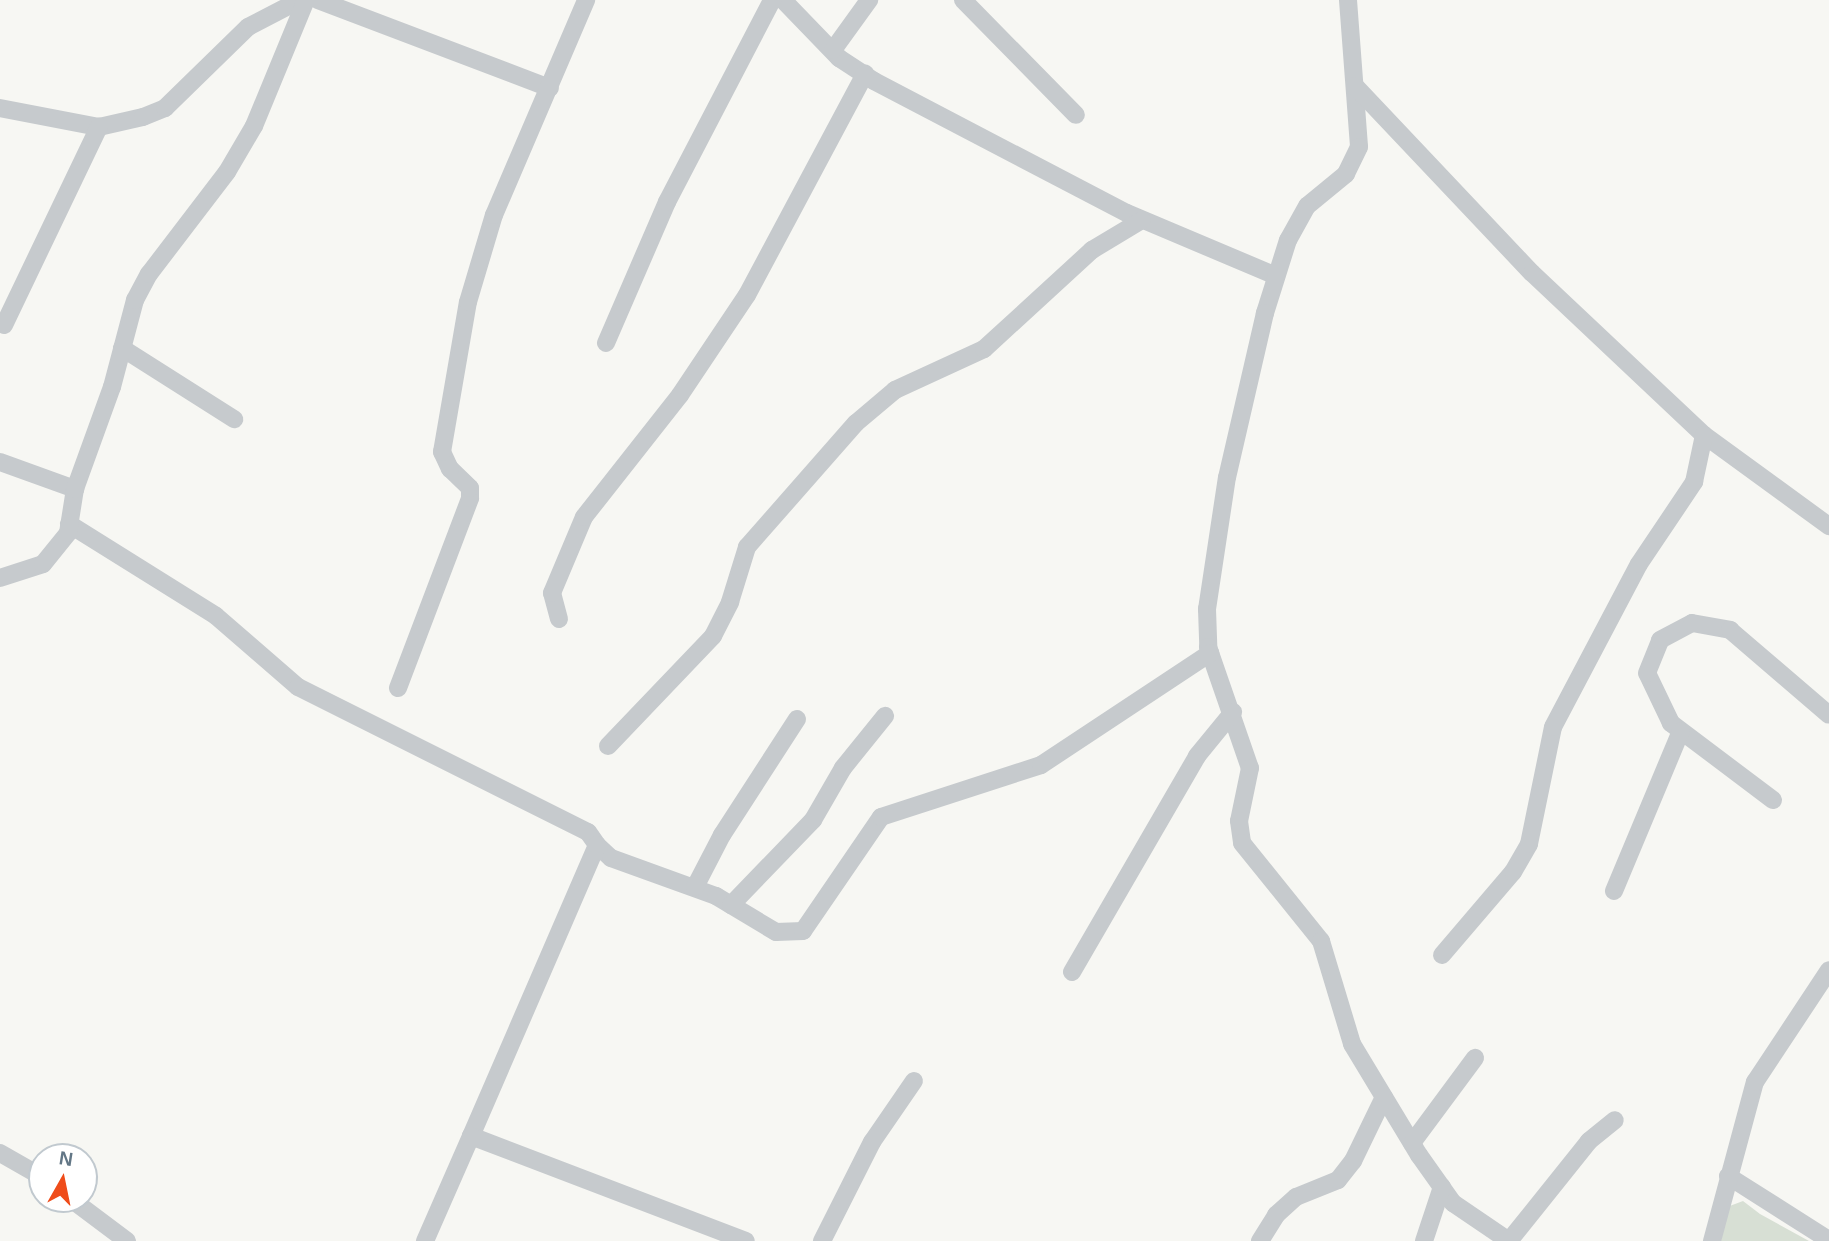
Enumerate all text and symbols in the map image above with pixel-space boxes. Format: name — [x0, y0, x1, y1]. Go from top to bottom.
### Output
north arrow — [28, 1143, 98, 1213]
text: N — [58, 1147, 74, 1170]

